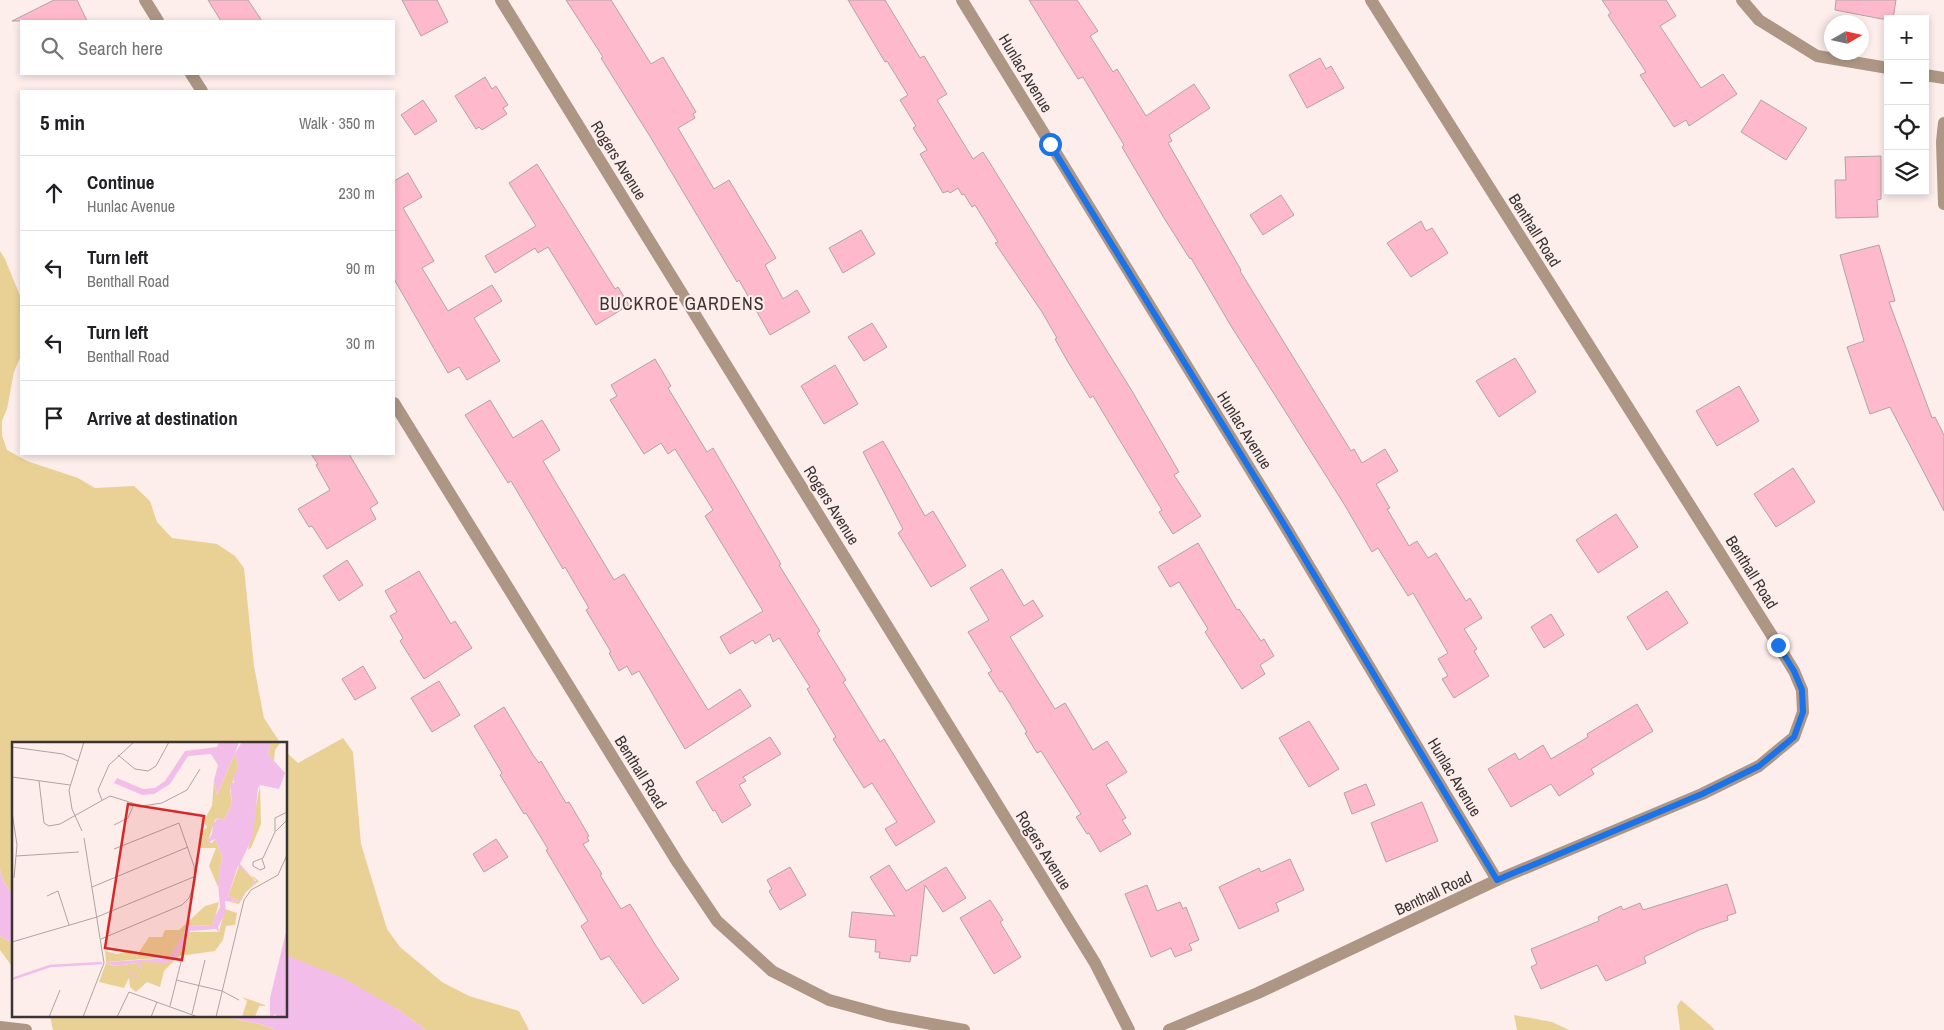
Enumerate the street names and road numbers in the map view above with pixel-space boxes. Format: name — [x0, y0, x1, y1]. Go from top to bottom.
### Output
street label: Hunlac Avenue — [994, 30, 1058, 116]
street label: Rogers Avenue — [586, 116, 652, 204]
street label: Benthall Road — [1504, 189, 1566, 271]
street label: Hunlac Avenue — [1212, 387, 1278, 473]
street label: Rogers Avenue — [799, 461, 865, 549]
street label: Benthall Road — [1721, 531, 1783, 613]
street label: Benthall Road — [610, 731, 672, 813]
street label: Hunlac Avenue — [1423, 734, 1487, 820]
street label: Rogers Avenue — [1011, 806, 1077, 894]
street label: Benthall Road — [1391, 866, 1475, 920]

